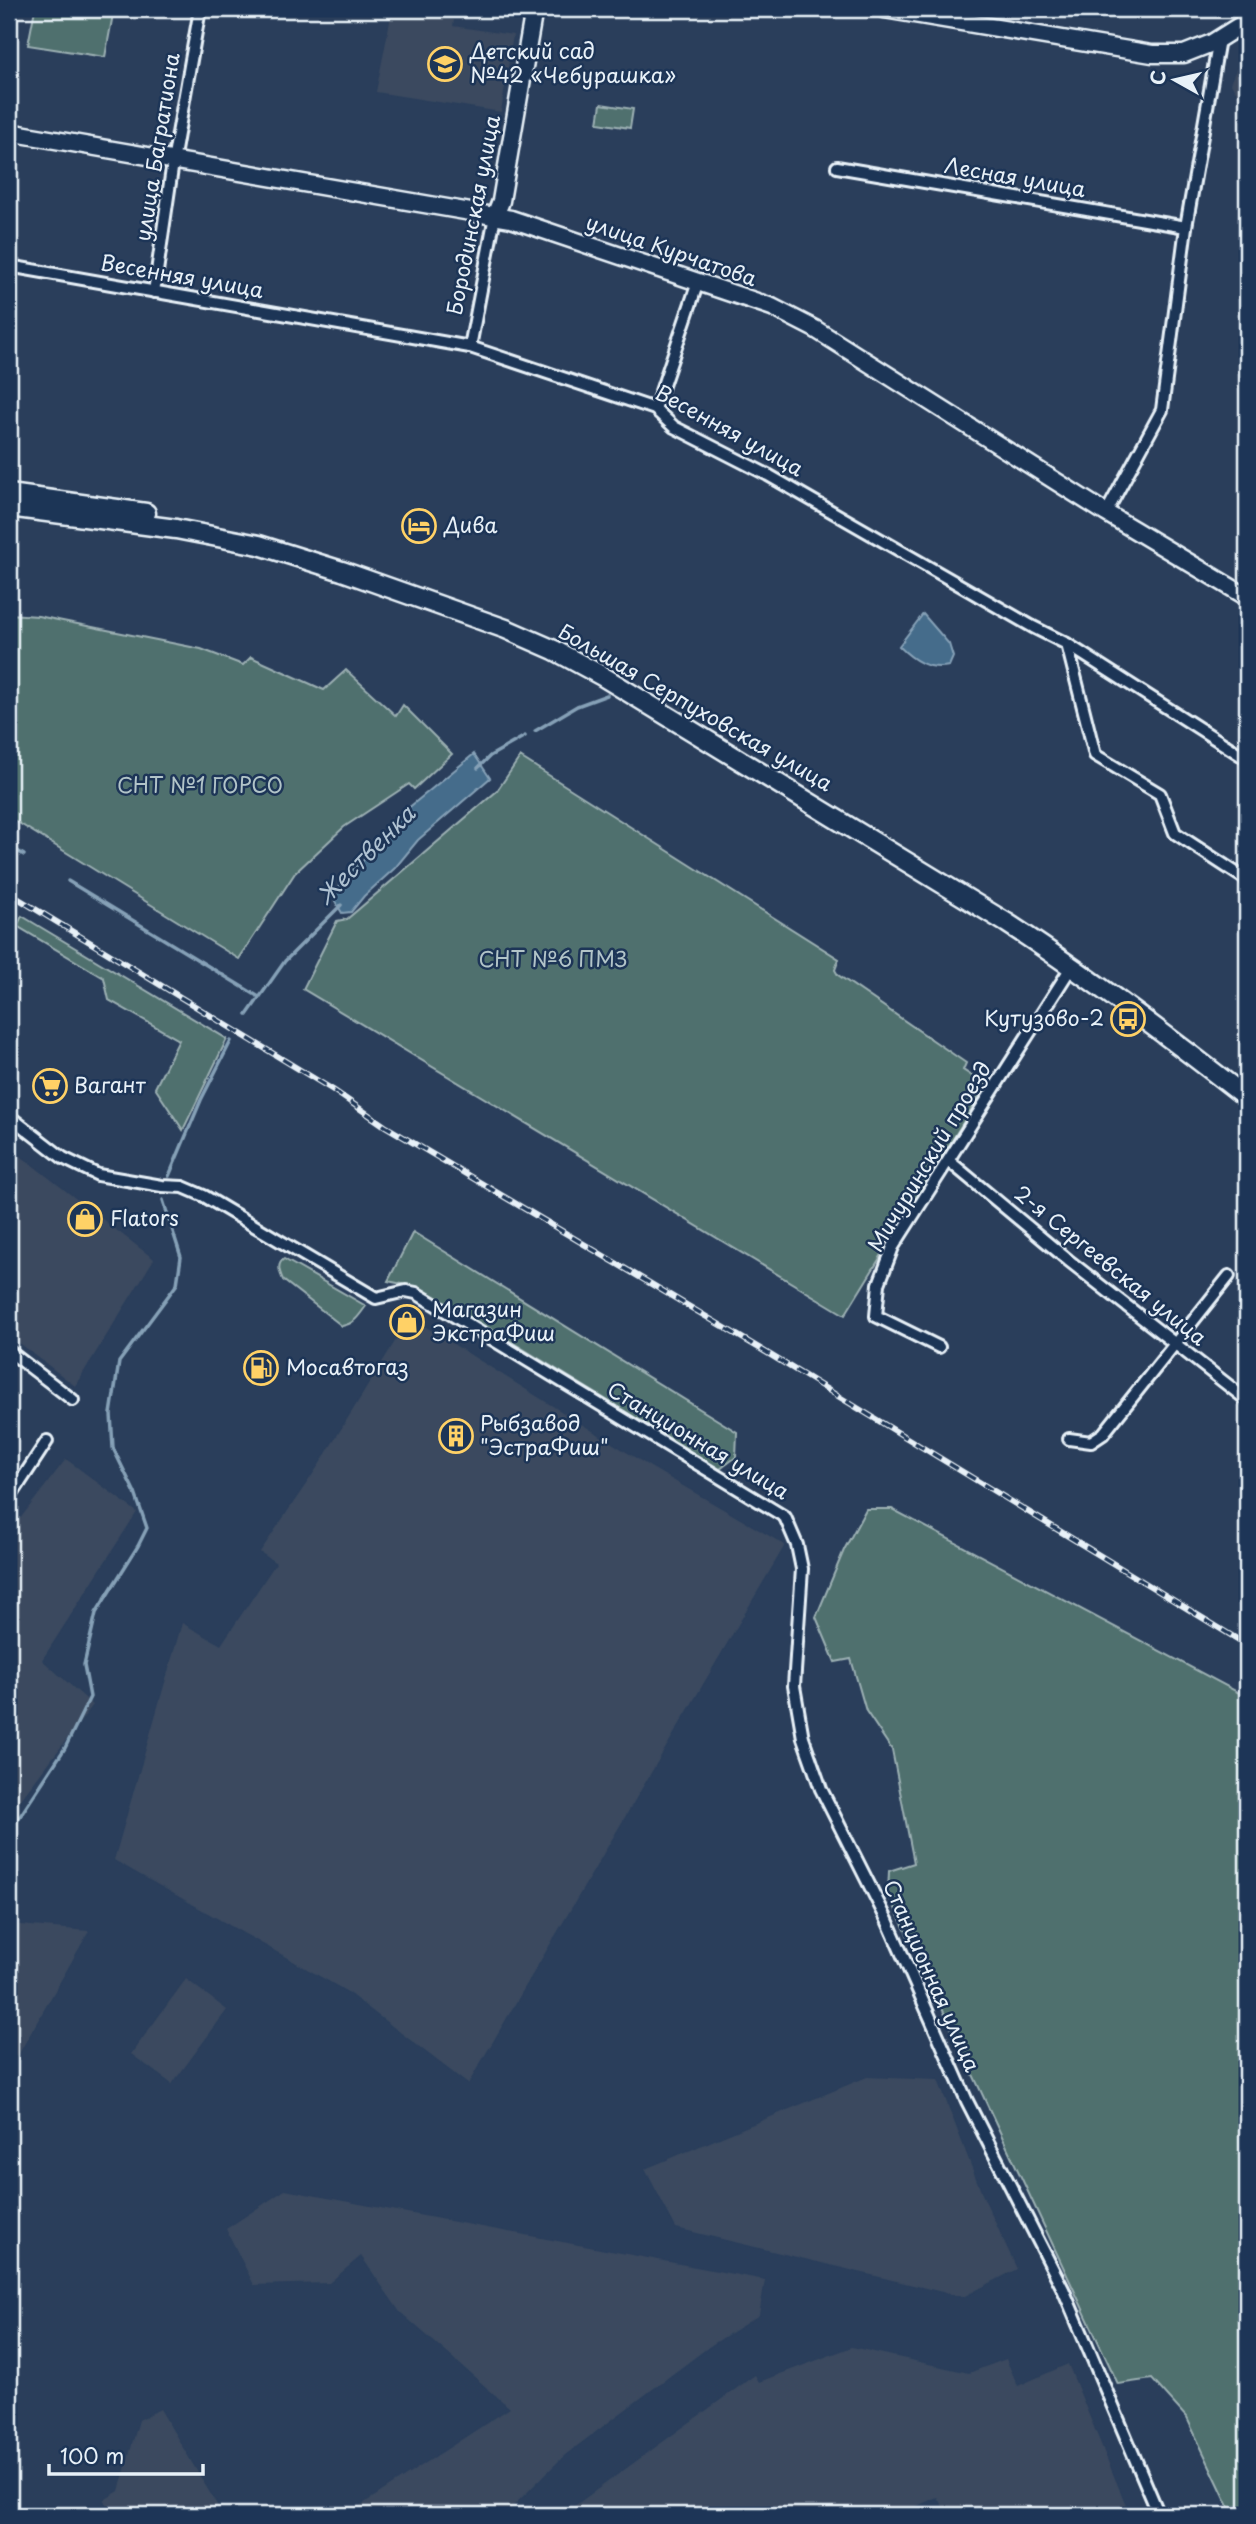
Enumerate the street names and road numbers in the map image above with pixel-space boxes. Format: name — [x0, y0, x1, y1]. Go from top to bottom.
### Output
street label: улица Багратиона — [125, 50, 187, 243]
street label: Бородинская улица — [437, 111, 507, 317]
street label: Лесная улица — [942, 148, 1089, 204]
street label: улица Курчатова — [582, 205, 761, 293]
street label: Весенняя улица — [98, 245, 267, 305]
street label: Весенняя улица — [650, 375, 811, 484]
street label: Большая Серпуховская улица — [553, 614, 840, 799]
street label: Мичуринский проезд — [859, 1055, 998, 1257]
street label: 2-я Сергеевская улица — [1008, 1177, 1215, 1353]
street label: Станционная улица — [602, 1372, 797, 1507]
street label: Станционная улица — [876, 1874, 990, 2077]

